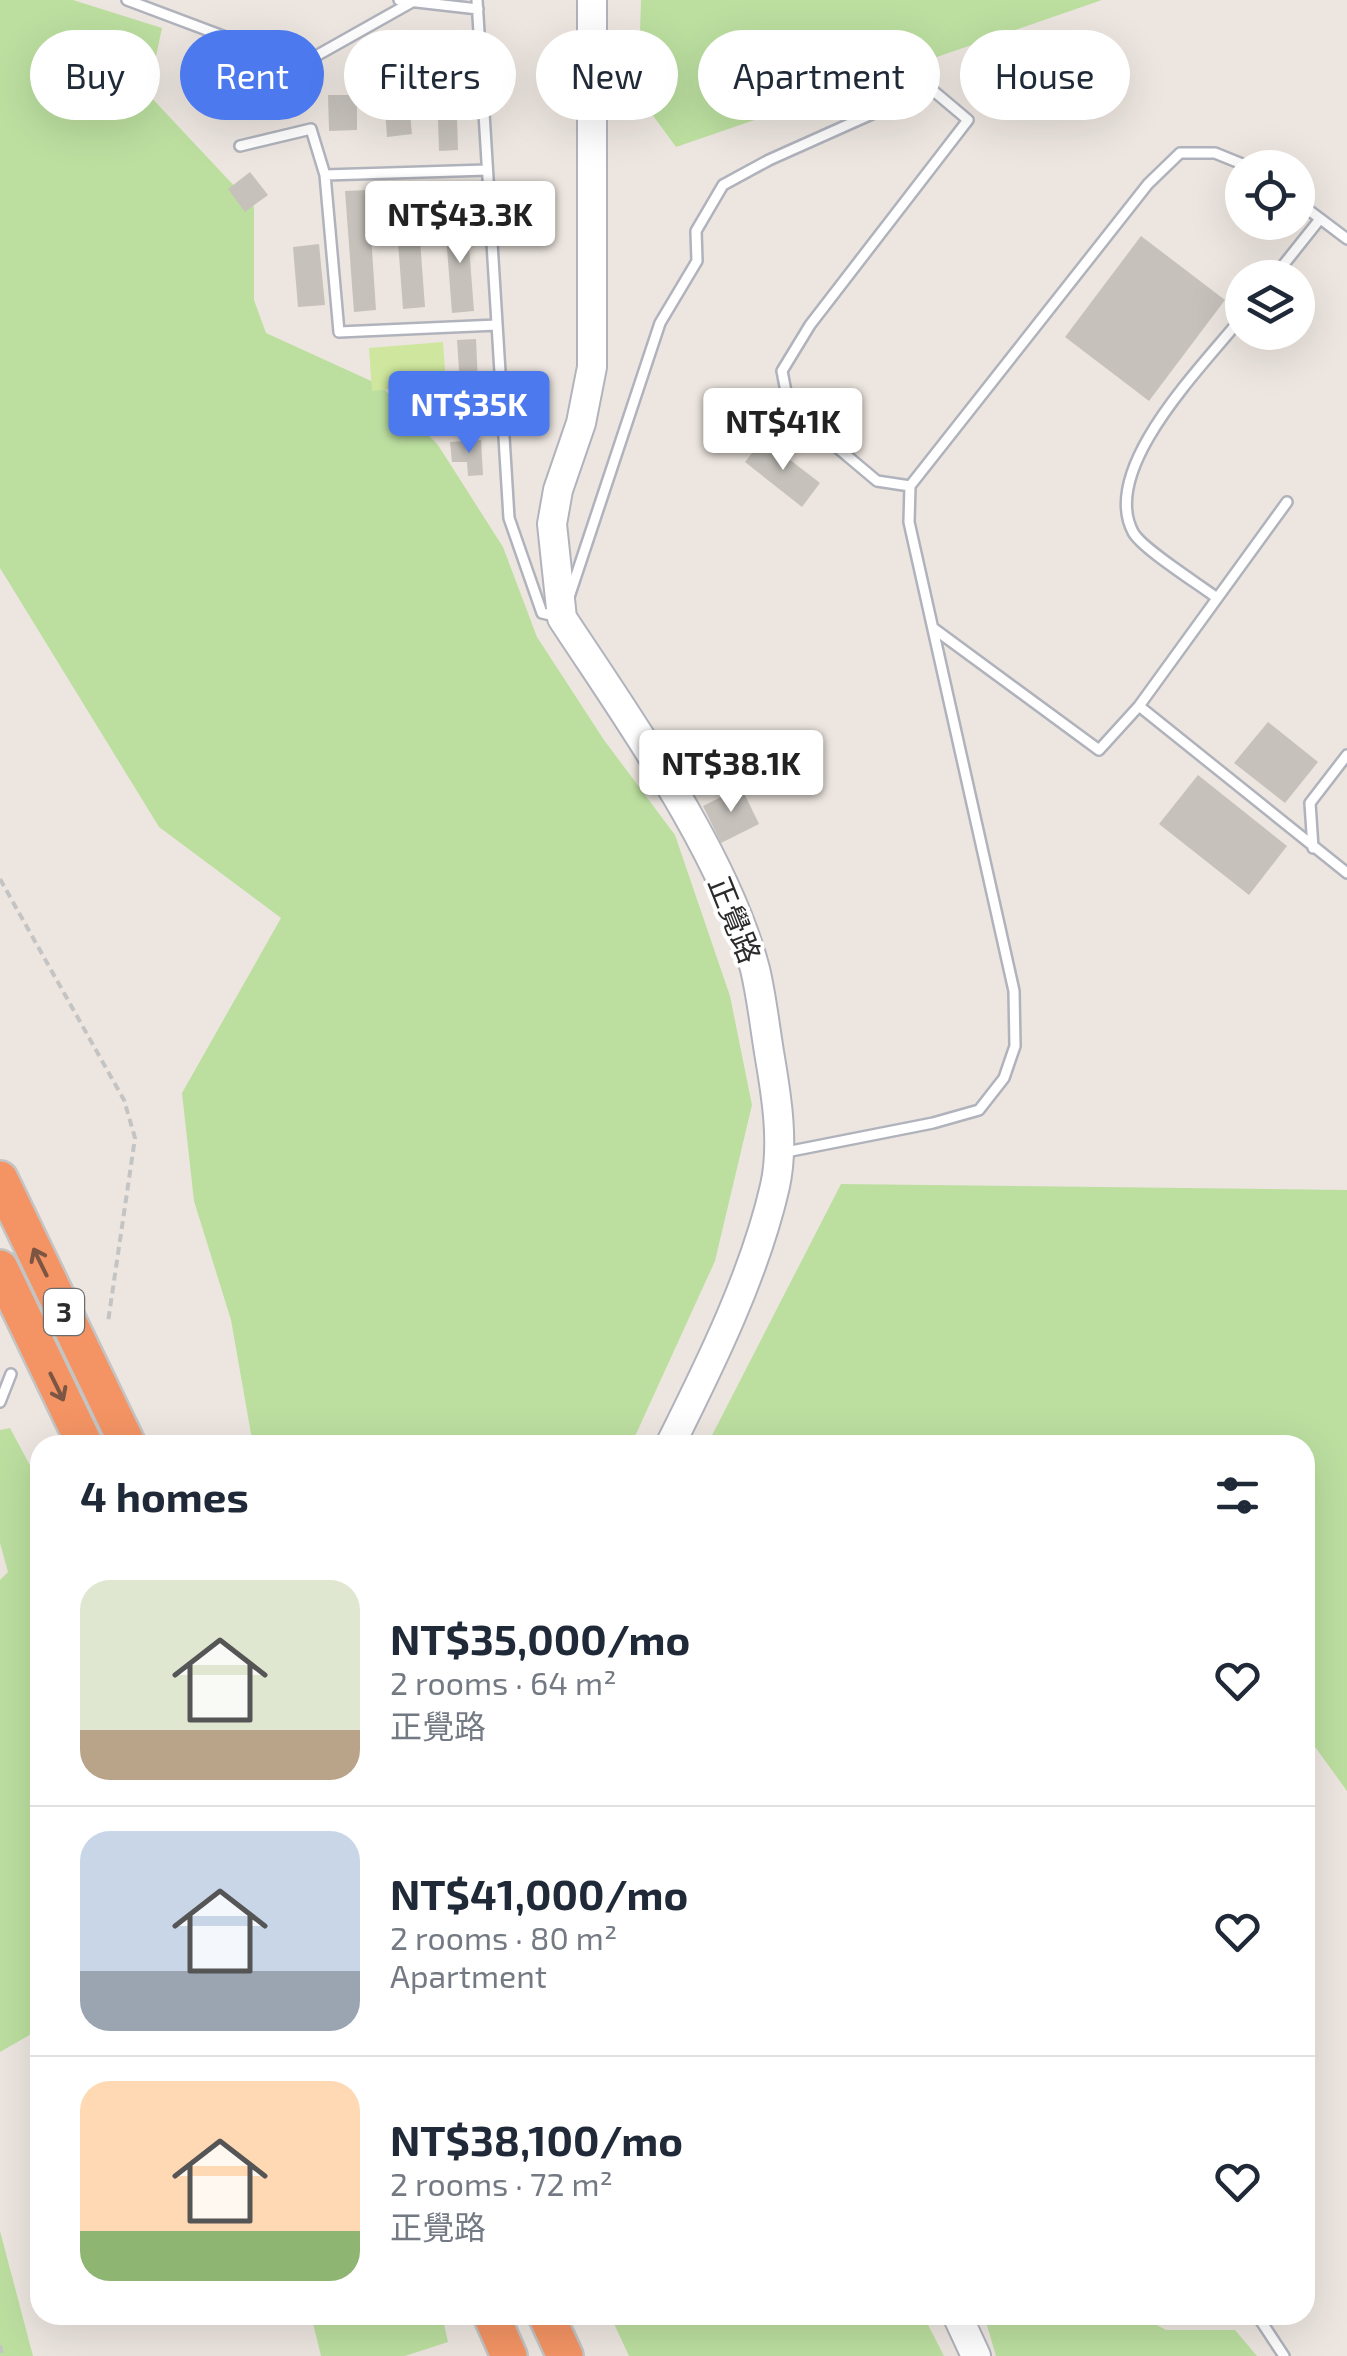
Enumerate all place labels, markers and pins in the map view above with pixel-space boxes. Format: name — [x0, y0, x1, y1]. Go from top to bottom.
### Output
pin: NT$43.3K — [357, 181, 563, 266]
pin: NT$35K — [388, 371, 550, 456]
pin: NT$41K — [702, 388, 864, 473]
pin: NT$38.1K — [628, 730, 834, 815]

